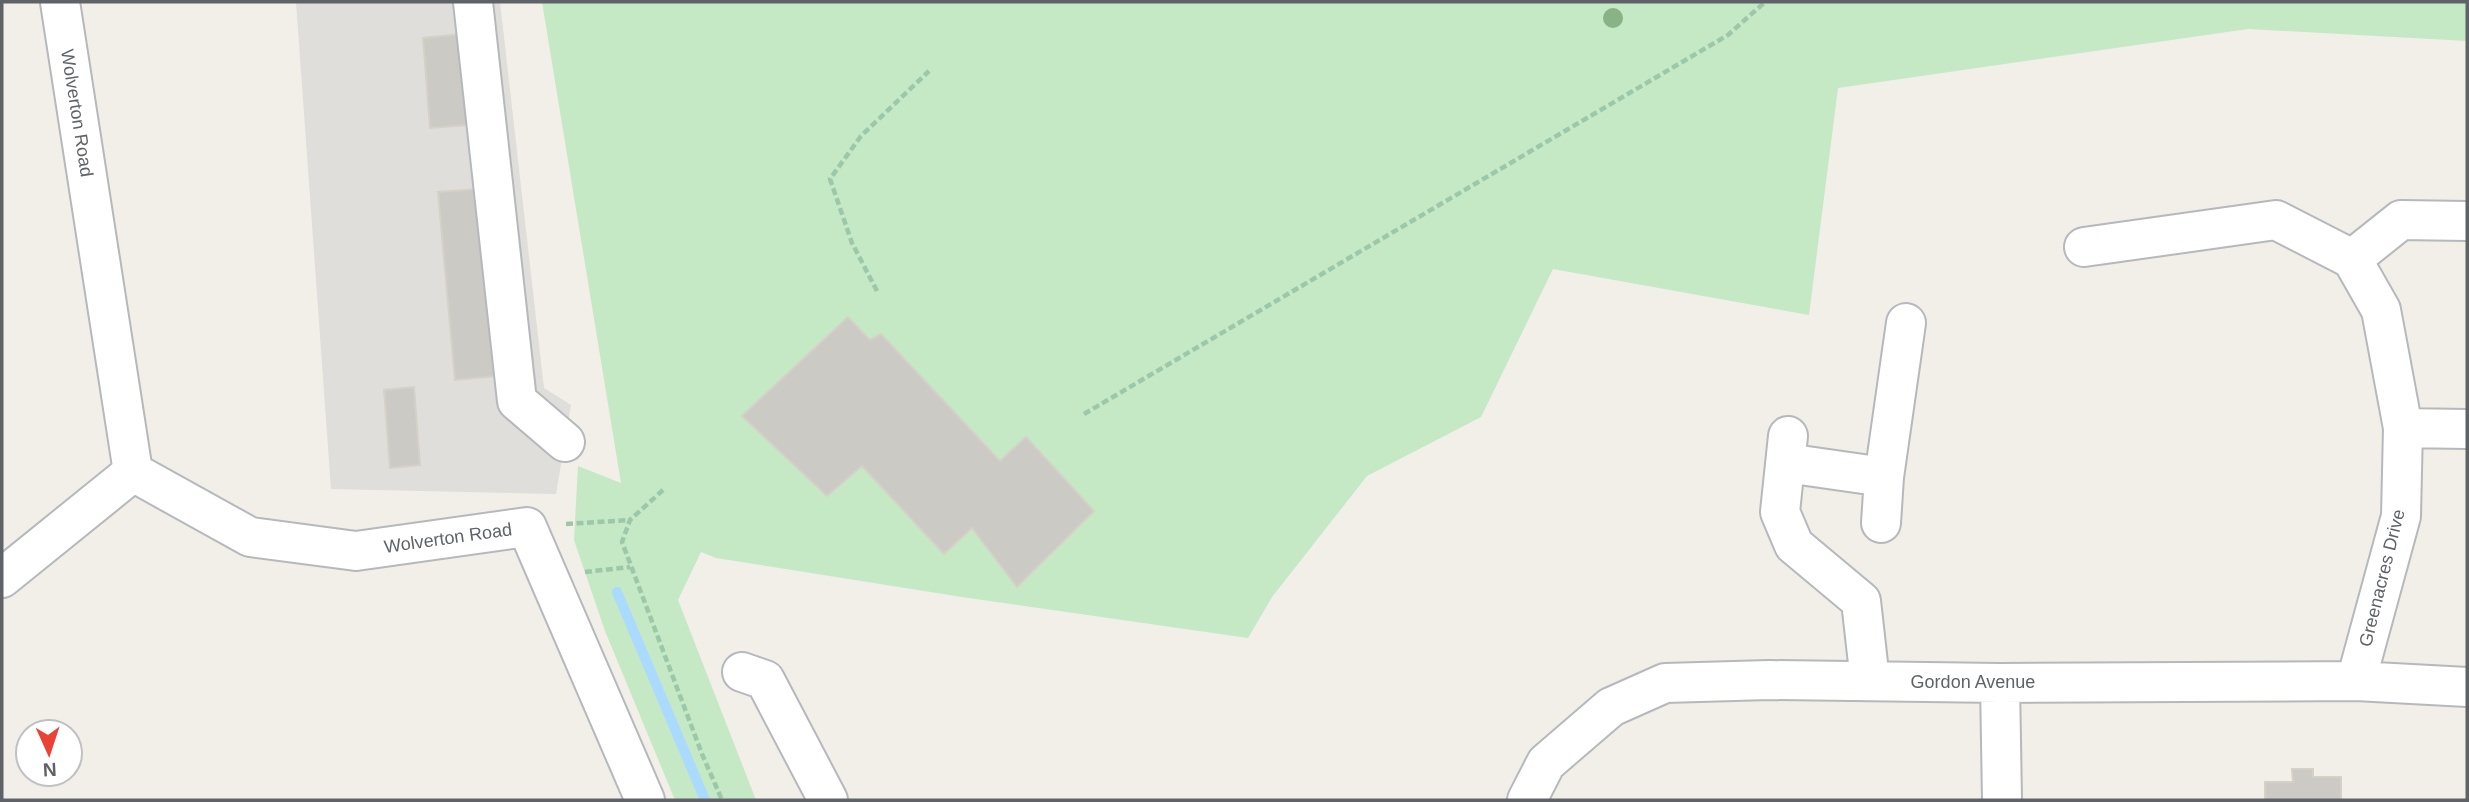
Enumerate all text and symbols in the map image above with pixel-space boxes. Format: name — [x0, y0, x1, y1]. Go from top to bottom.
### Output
street label: Wolverton Road — [57, 48, 97, 178]
street label: Greenacres Drive — [2355, 507, 2409, 649]
street label: Wolverton Road — [383, 519, 513, 557]
street label: Gordon Avenue — [1911, 672, 2035, 692]
north arrow — [14, 718, 84, 788]
text: N — [42, 759, 57, 780]

